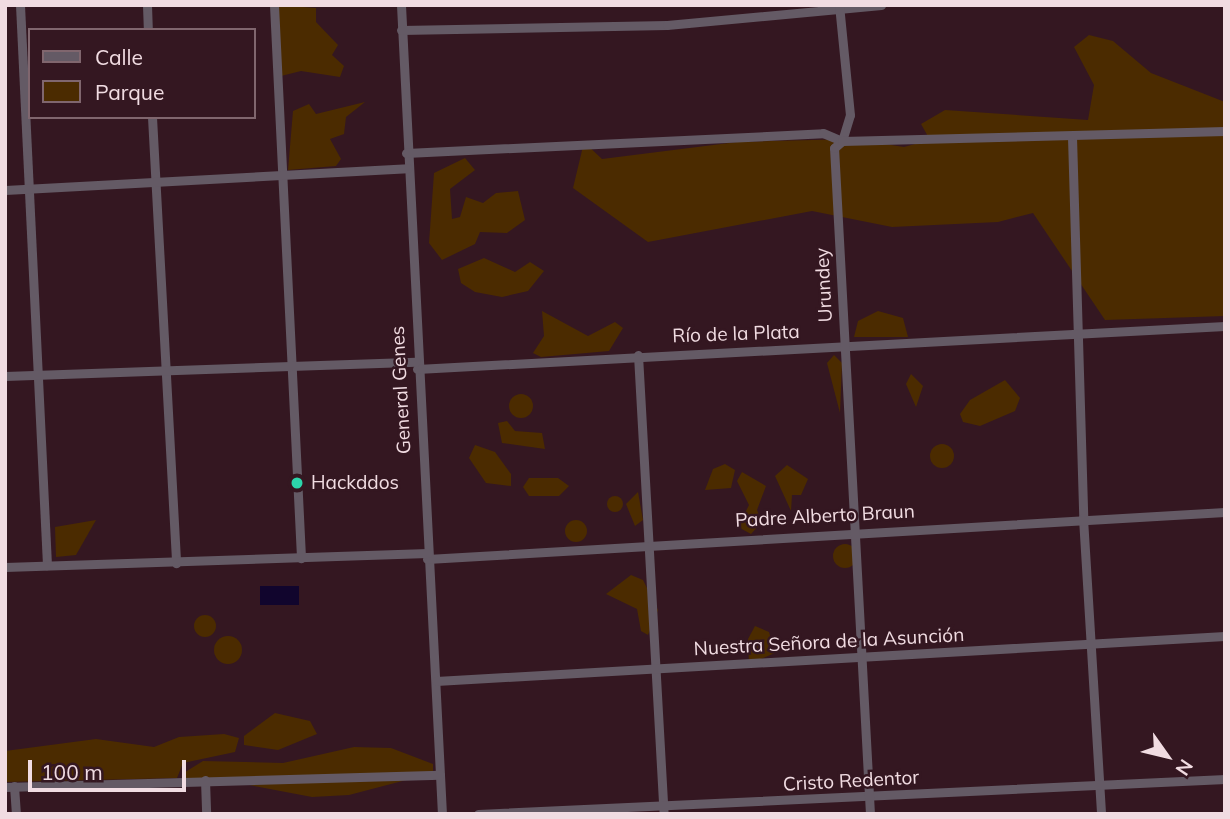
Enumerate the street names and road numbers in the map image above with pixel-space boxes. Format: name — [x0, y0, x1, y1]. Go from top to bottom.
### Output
street label: Urundey — [811, 247, 837, 323]
street label: Río de la Plata — [672, 320, 800, 348]
street label: General Genes — [386, 325, 416, 455]
street label: Padre Alberto Braun — [735, 500, 915, 532]
street label: Nuestra Señora de la Asunción — [693, 624, 965, 660]
street label: Cristo Redentor — [782, 766, 920, 796]

